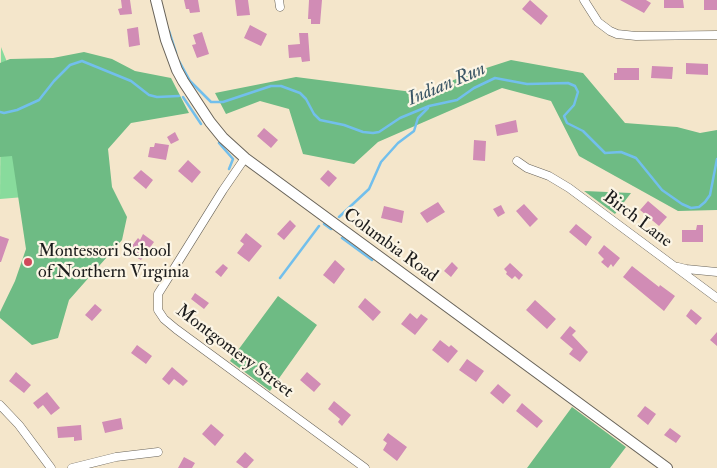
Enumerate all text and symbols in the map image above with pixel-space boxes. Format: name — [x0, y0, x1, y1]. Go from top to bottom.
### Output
water label: Indian Run — [405, 58, 489, 112]
street label: Birch Lane — [598, 187, 676, 253]
street label: Columbia Road — [338, 204, 442, 288]
place label: Montessori School of Northern Virginia — [38, 241, 189, 284]
marker: Montessori School of Northern Virginia — [22, 256, 34, 268]
street label: Montgomery Street — [171, 301, 297, 403]

